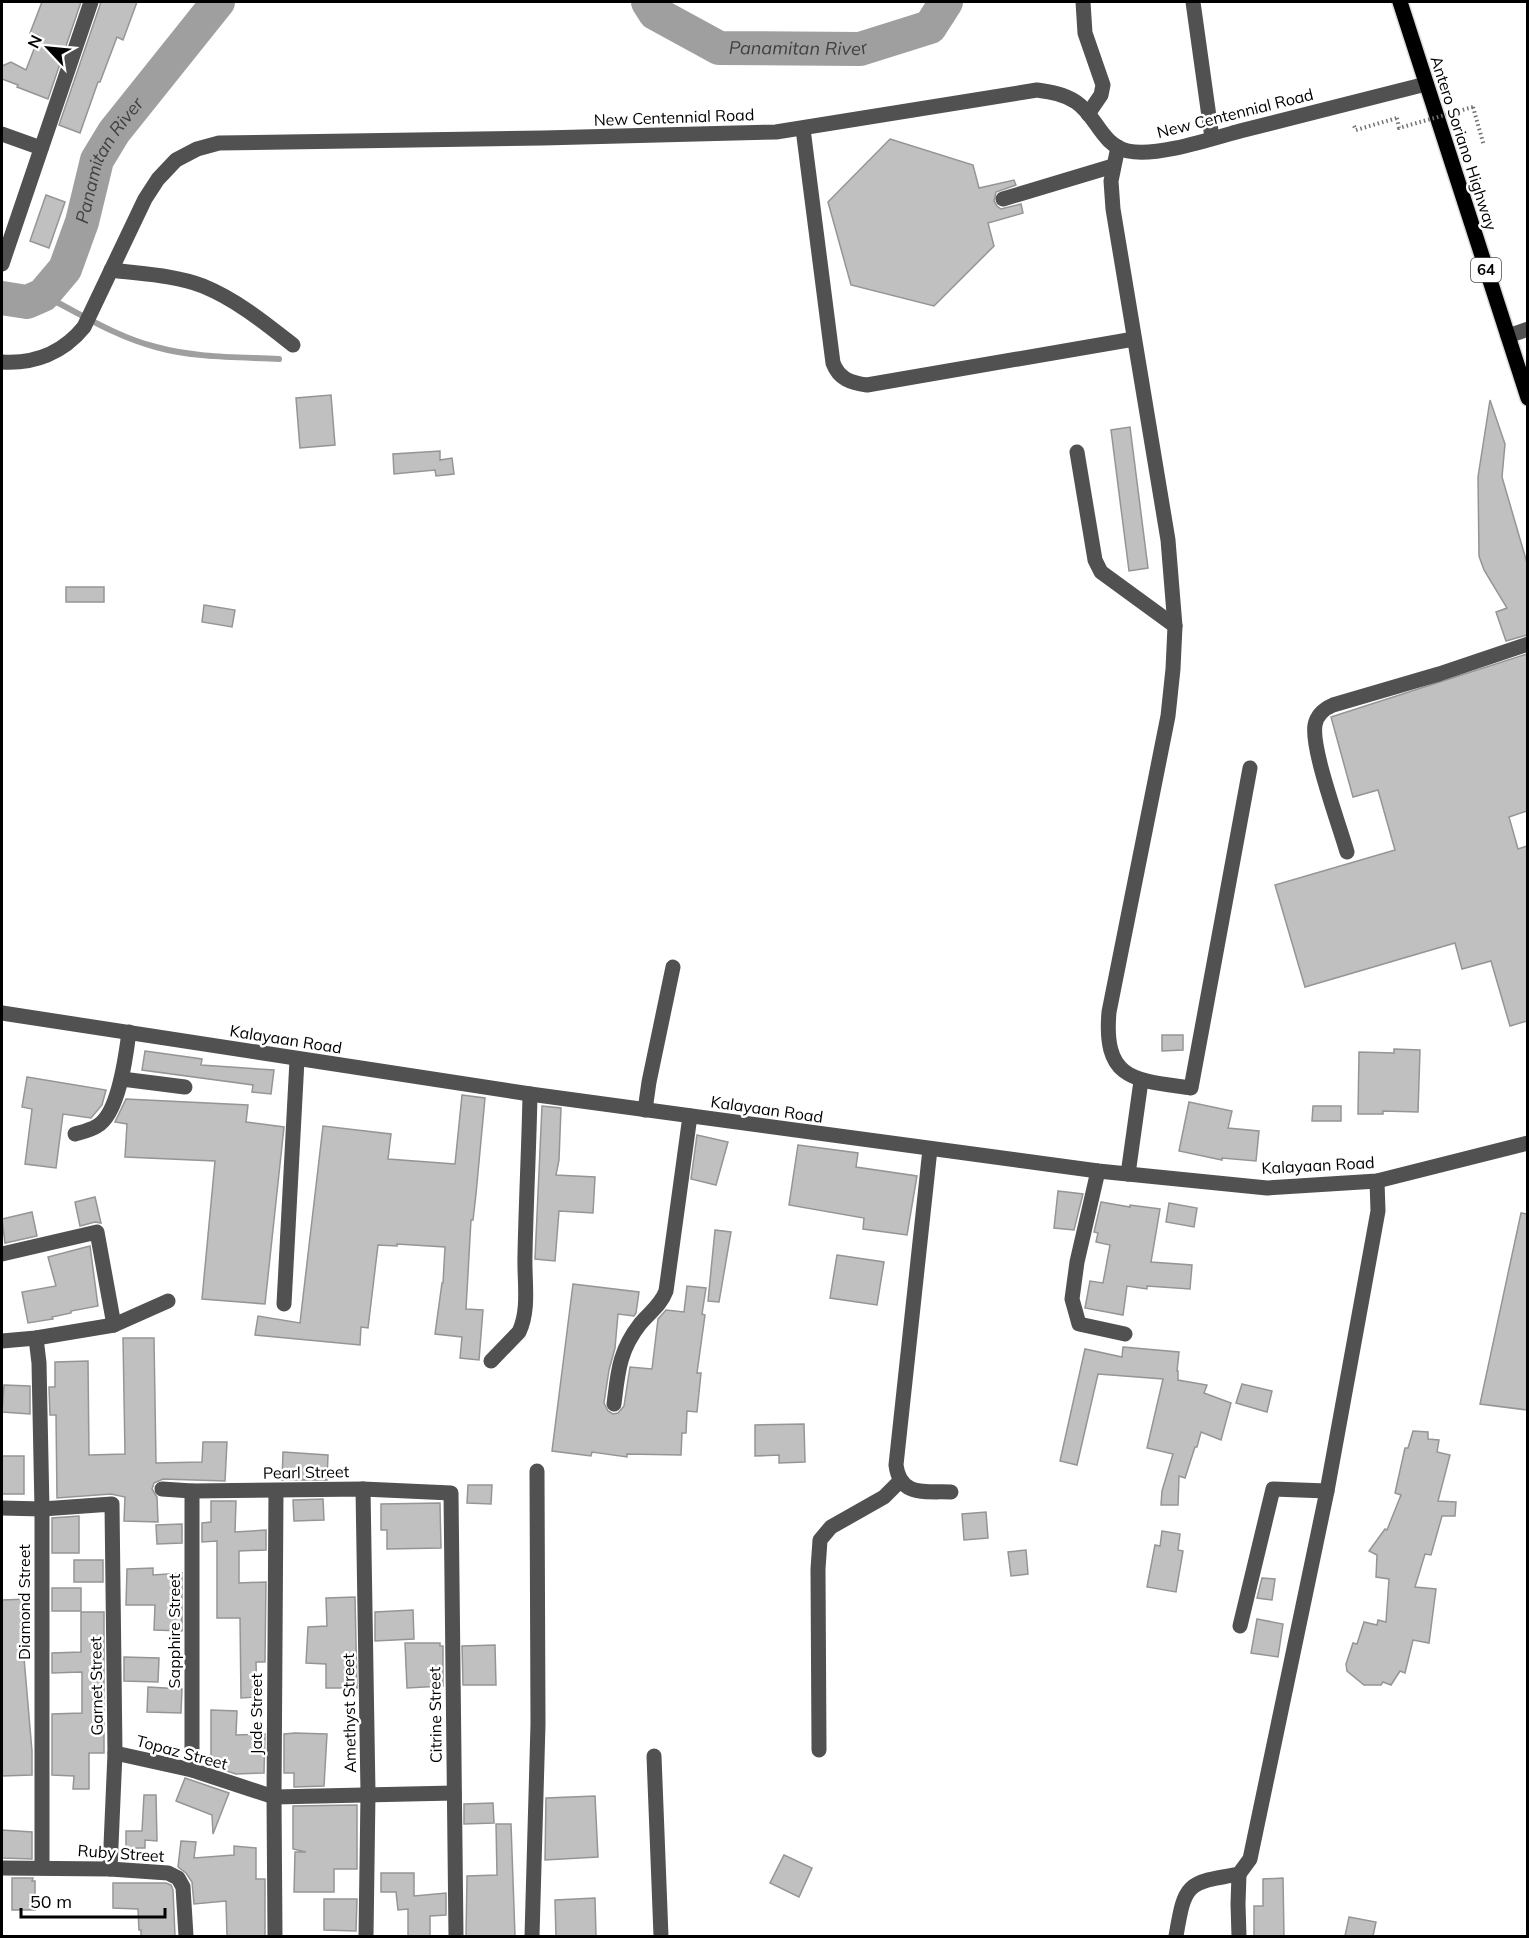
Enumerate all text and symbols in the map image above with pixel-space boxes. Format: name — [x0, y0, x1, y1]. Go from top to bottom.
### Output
north arrow — [18, 18, 78, 78]
text: N — [23, 32, 46, 51]
water label: Panamitan River — [729, 35, 872, 60]
street label: Antero Soriano Highway — [1426, 53, 1502, 233]
street label: New Centennial Road — [1155, 84, 1315, 142]
water label: Panamitan River — [70, 91, 149, 226]
street label: New Centennial Road — [593, 104, 755, 130]
road number: 64 — [1471, 258, 1501, 282]
street label: Kalayaan Road — [228, 1020, 344, 1058]
street label: Kalayaan Road — [709, 1091, 825, 1127]
street label: Kalayaan Road — [1261, 1152, 1375, 1178]
street label: Pearl Street — [263, 1461, 350, 1483]
street label: Diamond Street — [14, 1544, 34, 1660]
street label: Sapphire Street — [164, 1573, 184, 1688]
street label: Garnet Street — [85, 1636, 107, 1736]
street label: Amethyst Street — [338, 1653, 360, 1773]
street label: Citrine Street — [424, 1666, 446, 1763]
street label: Jade Street — [246, 1673, 266, 1755]
street label: Topaz Street — [134, 1730, 230, 1774]
street label: Ruby Street — [77, 1840, 165, 1866]
scale bar — [21, 1881, 165, 1919]
text: 50 m — [30, 1890, 72, 1913]

